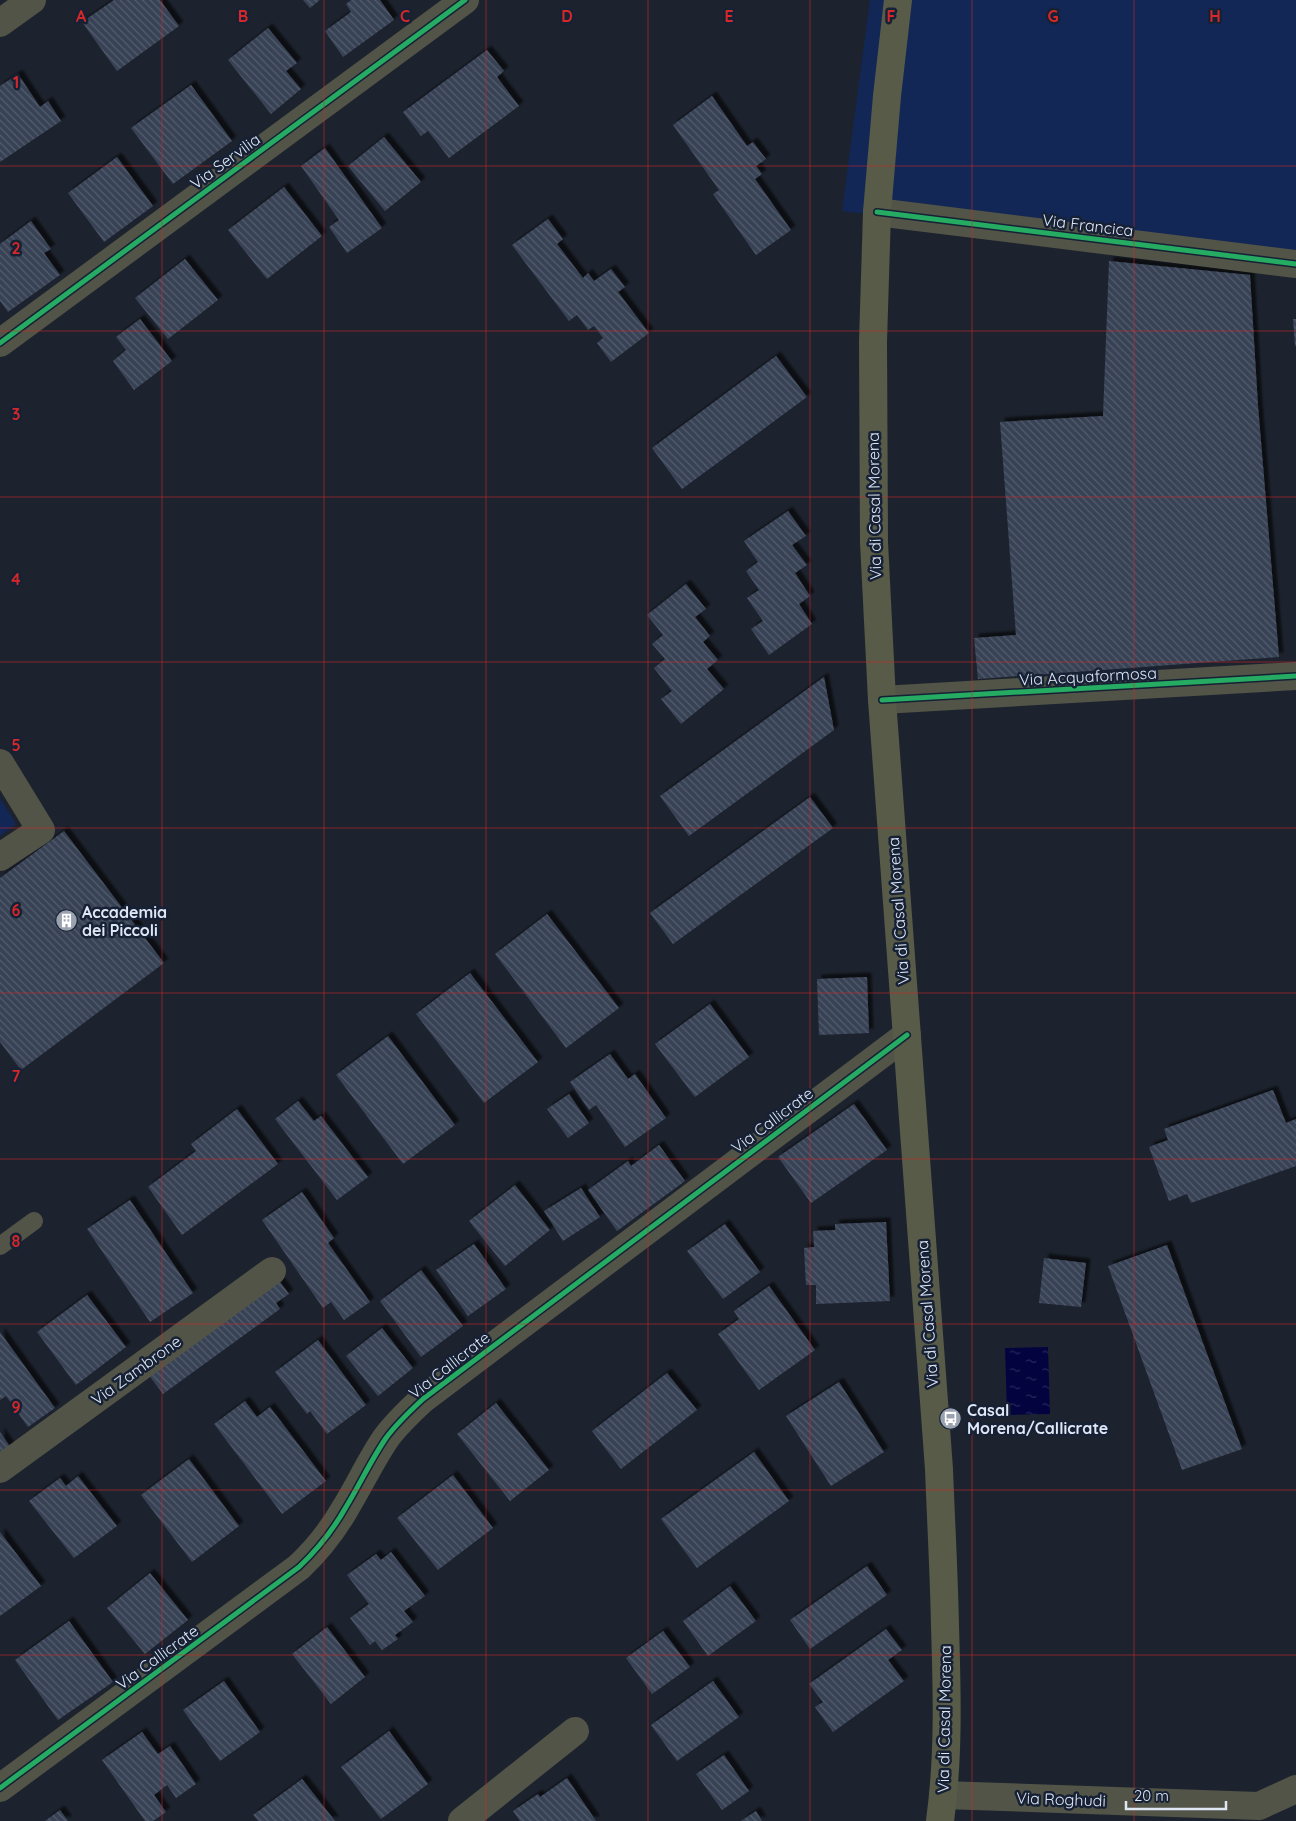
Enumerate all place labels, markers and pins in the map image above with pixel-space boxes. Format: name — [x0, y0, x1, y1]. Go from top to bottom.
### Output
place label: Accademia dei Piccoli — [82, 902, 167, 940]
building icon: Accademia dei Piccoli — [54, 909, 78, 933]
place label: Casal Morena/Callicrate — [967, 1400, 1108, 1438]
bus stop icon: Casal Morena/Callicrate — [939, 1407, 963, 1431]

